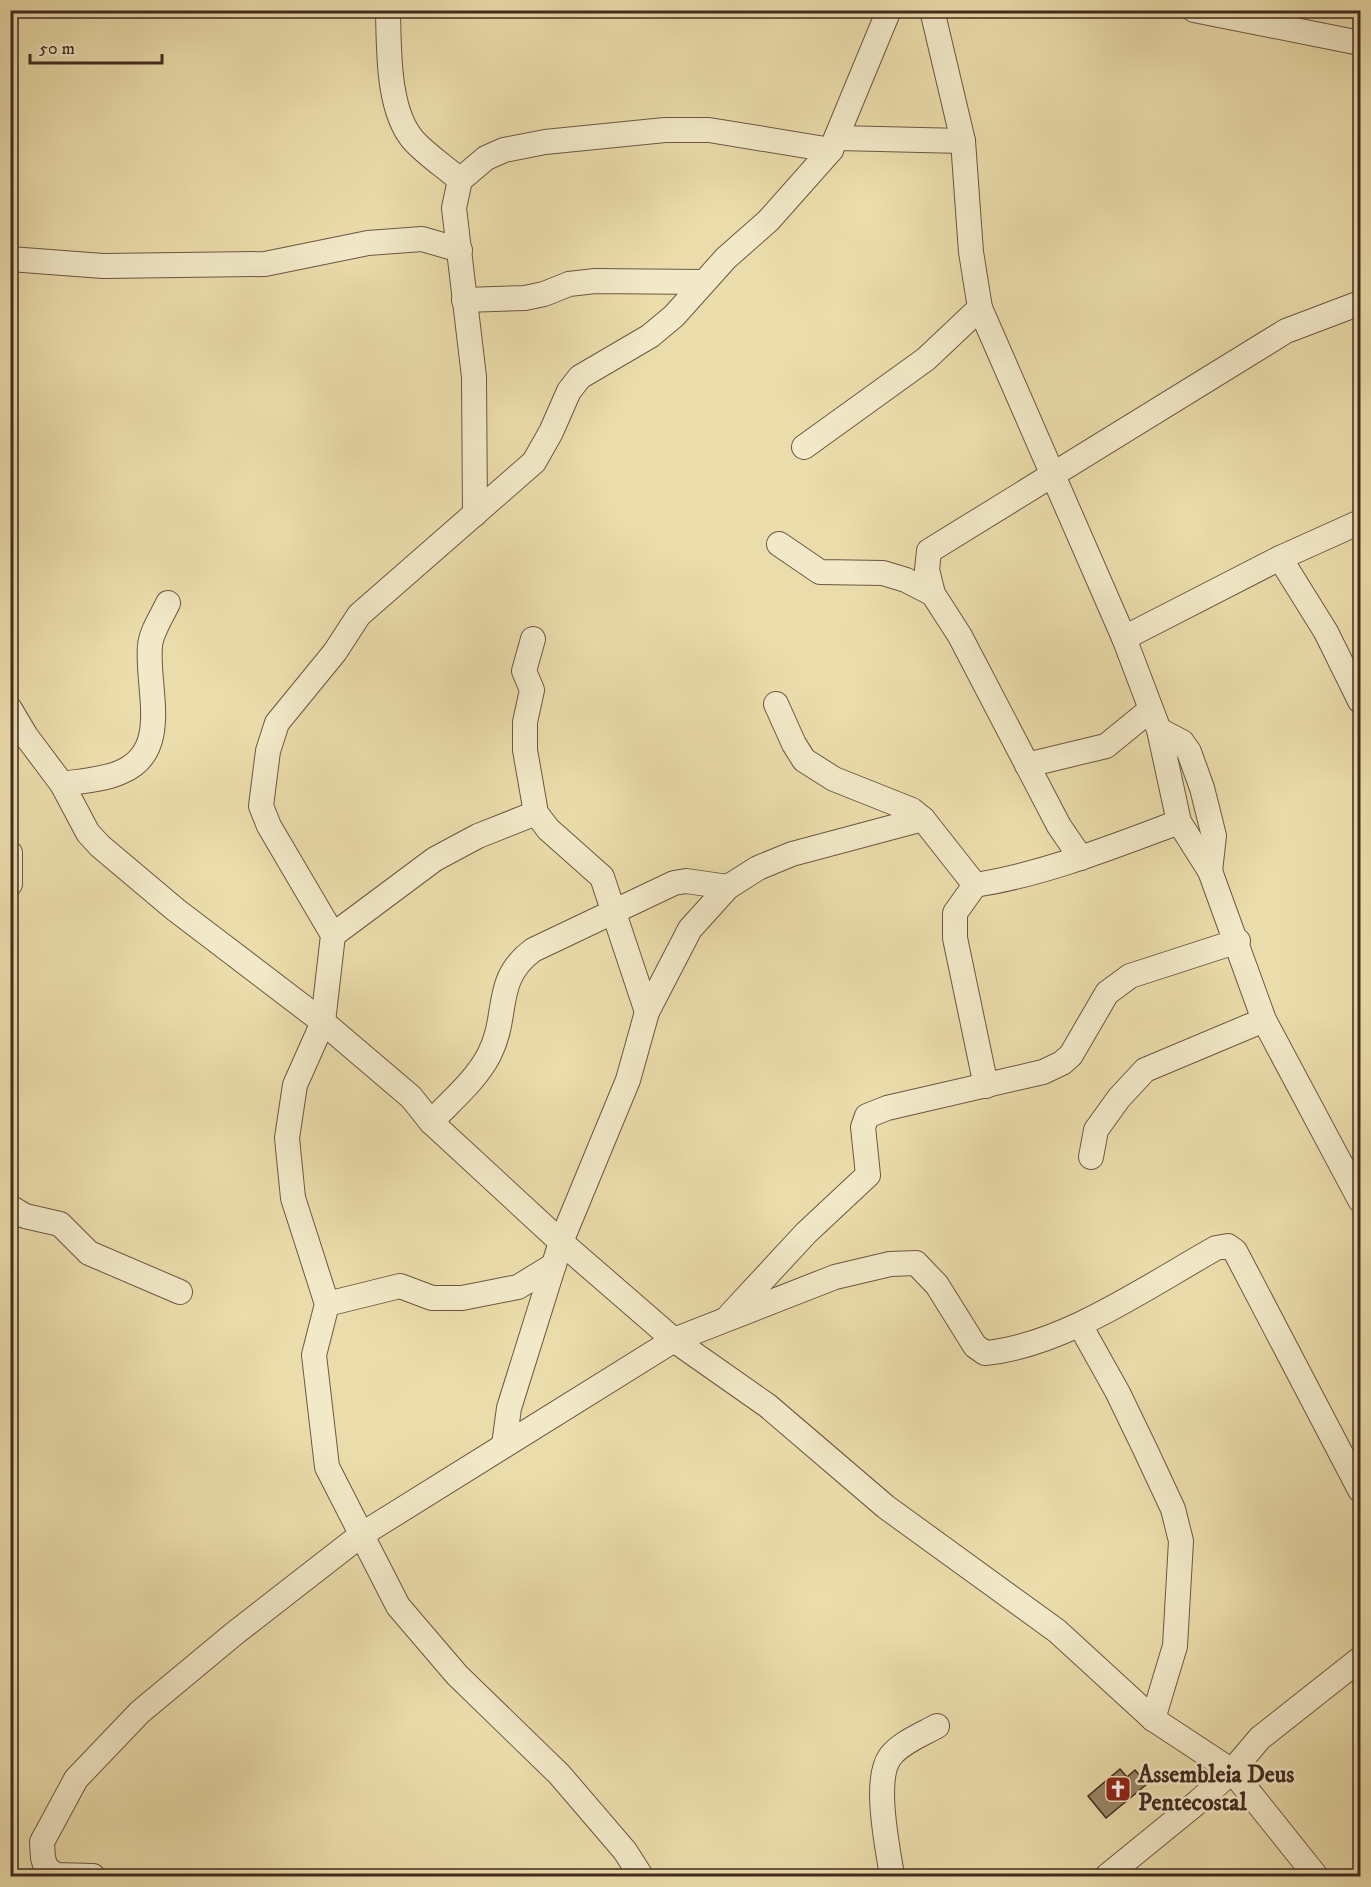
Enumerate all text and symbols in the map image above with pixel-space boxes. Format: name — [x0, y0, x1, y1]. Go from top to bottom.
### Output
scale bar — [30, 27, 162, 65]
text: 50 m — [39, 38, 75, 60]
place label: Assembleia Deus Pentecostal — [1137, 1760, 1294, 1818]
church icon: Assembleia Deus Pentecostal — [1103, 1774, 1133, 1804]

